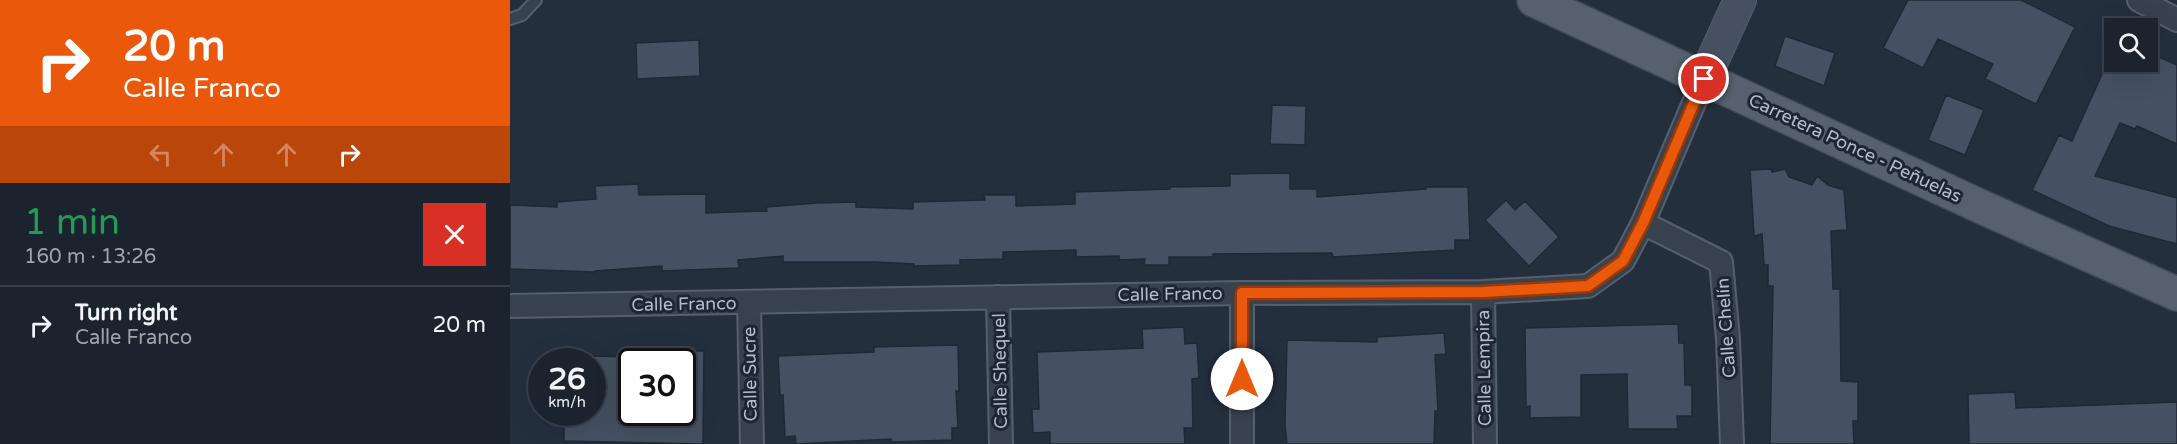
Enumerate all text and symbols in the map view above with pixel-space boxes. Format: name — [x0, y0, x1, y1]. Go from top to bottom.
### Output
map controls — [2104, 18, 2158, 72]
button: search — [2104, 18, 2158, 72]
text: 20 m — [123, 21, 225, 72]
icon: right — [24, 24, 102, 102]
pin — [1678, 53, 1729, 104]
icon: arrive — [1687, 62, 1720, 95]
text: Calle Franco — [123, 72, 281, 105]
street label: Carretera Ponce - Peñuelas — [1745, 89, 1965, 207]
icon: left — [144, 138, 177, 171]
icon: ahead — [207, 138, 240, 171]
icon: ahead — [270, 138, 303, 171]
icon: right — [333, 138, 366, 171]
text: 1 min — [24, 201, 120, 244]
button: close — [423, 203, 486, 266]
text: 160 m · 13:26 — [24, 245, 156, 269]
street label: Calle Chelín — [1712, 277, 1740, 379]
street label: Calle Franco — [1117, 282, 1223, 306]
street label: Calle Franco — [631, 292, 737, 316]
text: Turn right — [75, 300, 177, 326]
icon: right — [24, 309, 57, 342]
street label: Calle Lempira — [1472, 310, 1496, 426]
text: 20 m — [432, 312, 486, 338]
street label: Calle Shequel — [988, 313, 1012, 429]
text: Calle Franco — [75, 326, 192, 350]
street label: Calle Sucre — [738, 326, 762, 422]
position arrow — [1210, 347, 1274, 411]
speed limit sign: 30 — [618, 348, 696, 426]
text: 26 — [548, 361, 586, 398]
text: km/h — [548, 393, 586, 411]

